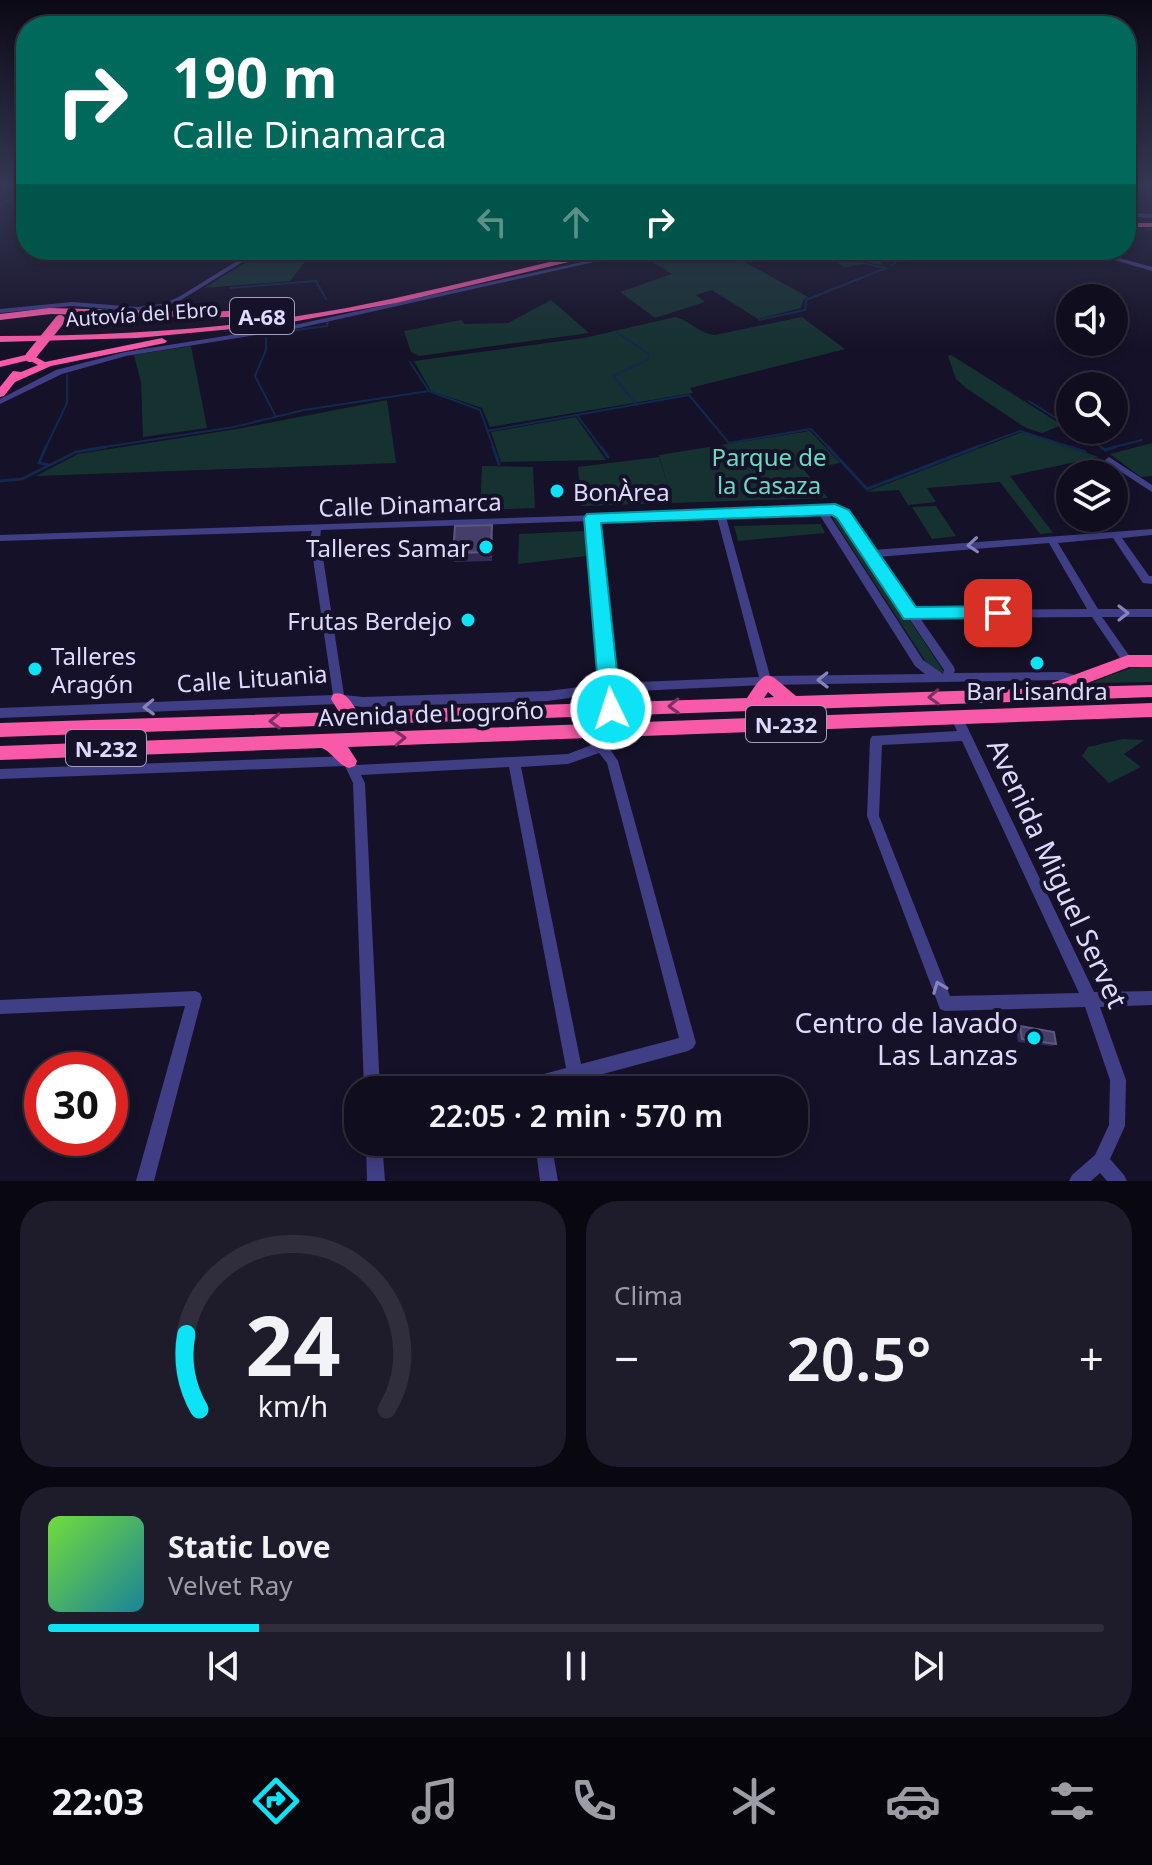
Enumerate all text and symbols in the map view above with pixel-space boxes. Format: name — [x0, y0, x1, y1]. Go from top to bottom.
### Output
text: 190 m — [172, 38, 337, 114]
icon: right — [40, 48, 144, 152]
text: Calle Dinamarca — [172, 110, 447, 159]
icon: left — [470, 200, 514, 244]
icon: ahead — [554, 200, 598, 244]
icon: right — [638, 200, 682, 244]
map controls — [1056, 284, 1128, 532]
button: sound — [1056, 284, 1128, 356]
street label: Autovía del Ebro — [65, 295, 219, 333]
road number: A-68 — [230, 298, 294, 334]
button: search — [1056, 372, 1128, 444]
park label: Parque de la Casaza — [711, 440, 827, 501]
button: layers — [1056, 460, 1128, 532]
place label: BonÀrea — [573, 475, 670, 508]
marker: BonÀrea — [548, 482, 566, 500]
street label: Calle Dinamarca — [318, 484, 502, 524]
place label: Talleres Samar — [306, 531, 470, 564]
one-way arrow — [966, 537, 979, 554]
marker: Talleres Samar — [477, 538, 495, 556]
pin — [964, 579, 1032, 647]
icon: arrive — [976, 591, 1020, 635]
place label: Frutas Berdejo — [287, 604, 452, 637]
one-way arrow — [1117, 604, 1130, 622]
marker: Frutas Berdejo — [459, 611, 477, 629]
place label: Talleres Aragón — [51, 639, 136, 700]
marker: Bar Lisandra — [1028, 654, 1046, 672]
street label: Calle Lituania — [176, 656, 328, 700]
marker: Talleres Aragón — [26, 660, 44, 678]
position arrow — [569, 667, 653, 751]
one-way arrow — [816, 671, 829, 689]
place label: Bar Lisandra — [966, 674, 1108, 707]
one-way arrow — [927, 688, 940, 705]
street label: Avenida de Logroño — [317, 693, 545, 733]
one-way arrow — [142, 698, 155, 715]
one-way arrow — [667, 698, 680, 715]
road number: N-232 — [746, 706, 826, 742]
one-way arrow — [268, 713, 281, 730]
road number: N-232 — [66, 730, 146, 766]
one-way arrow — [394, 730, 407, 747]
street label: Avenida Miguel Servet — [979, 732, 1137, 1014]
one-way arrow — [932, 981, 949, 995]
place label: Centro de lavado Las Lanzas — [795, 1003, 1018, 1073]
marker: Centro de lavado Las Lanzas — [1025, 1029, 1043, 1047]
speed limit sign: 30 — [24, 1052, 128, 1156]
text: 22:05 · 2 min · 570 m — [429, 1095, 723, 1136]
text: Clima — [614, 1277, 683, 1313]
text: 24 — [245, 1287, 341, 1400]
text: 20.5° — [786, 1317, 932, 1399]
text: − — [614, 1328, 639, 1388]
text: + — [1079, 1328, 1104, 1388]
text: km/h — [258, 1386, 328, 1425]
text: Static Love — [168, 1526, 331, 1567]
text: Velvet Ray — [168, 1567, 293, 1603]
icon: previous — [202, 1644, 246, 1688]
icon: pause — [554, 1644, 598, 1688]
icon: next — [906, 1644, 950, 1688]
icon: directions — [248, 1773, 304, 1829]
icon: music — [407, 1773, 463, 1829]
icon: phone — [566, 1773, 622, 1829]
icon: climate — [726, 1773, 782, 1829]
icon: car — [885, 1773, 941, 1829]
icon: filters — [1044, 1773, 1100, 1829]
text: 22:03 — [52, 1777, 144, 1826]

